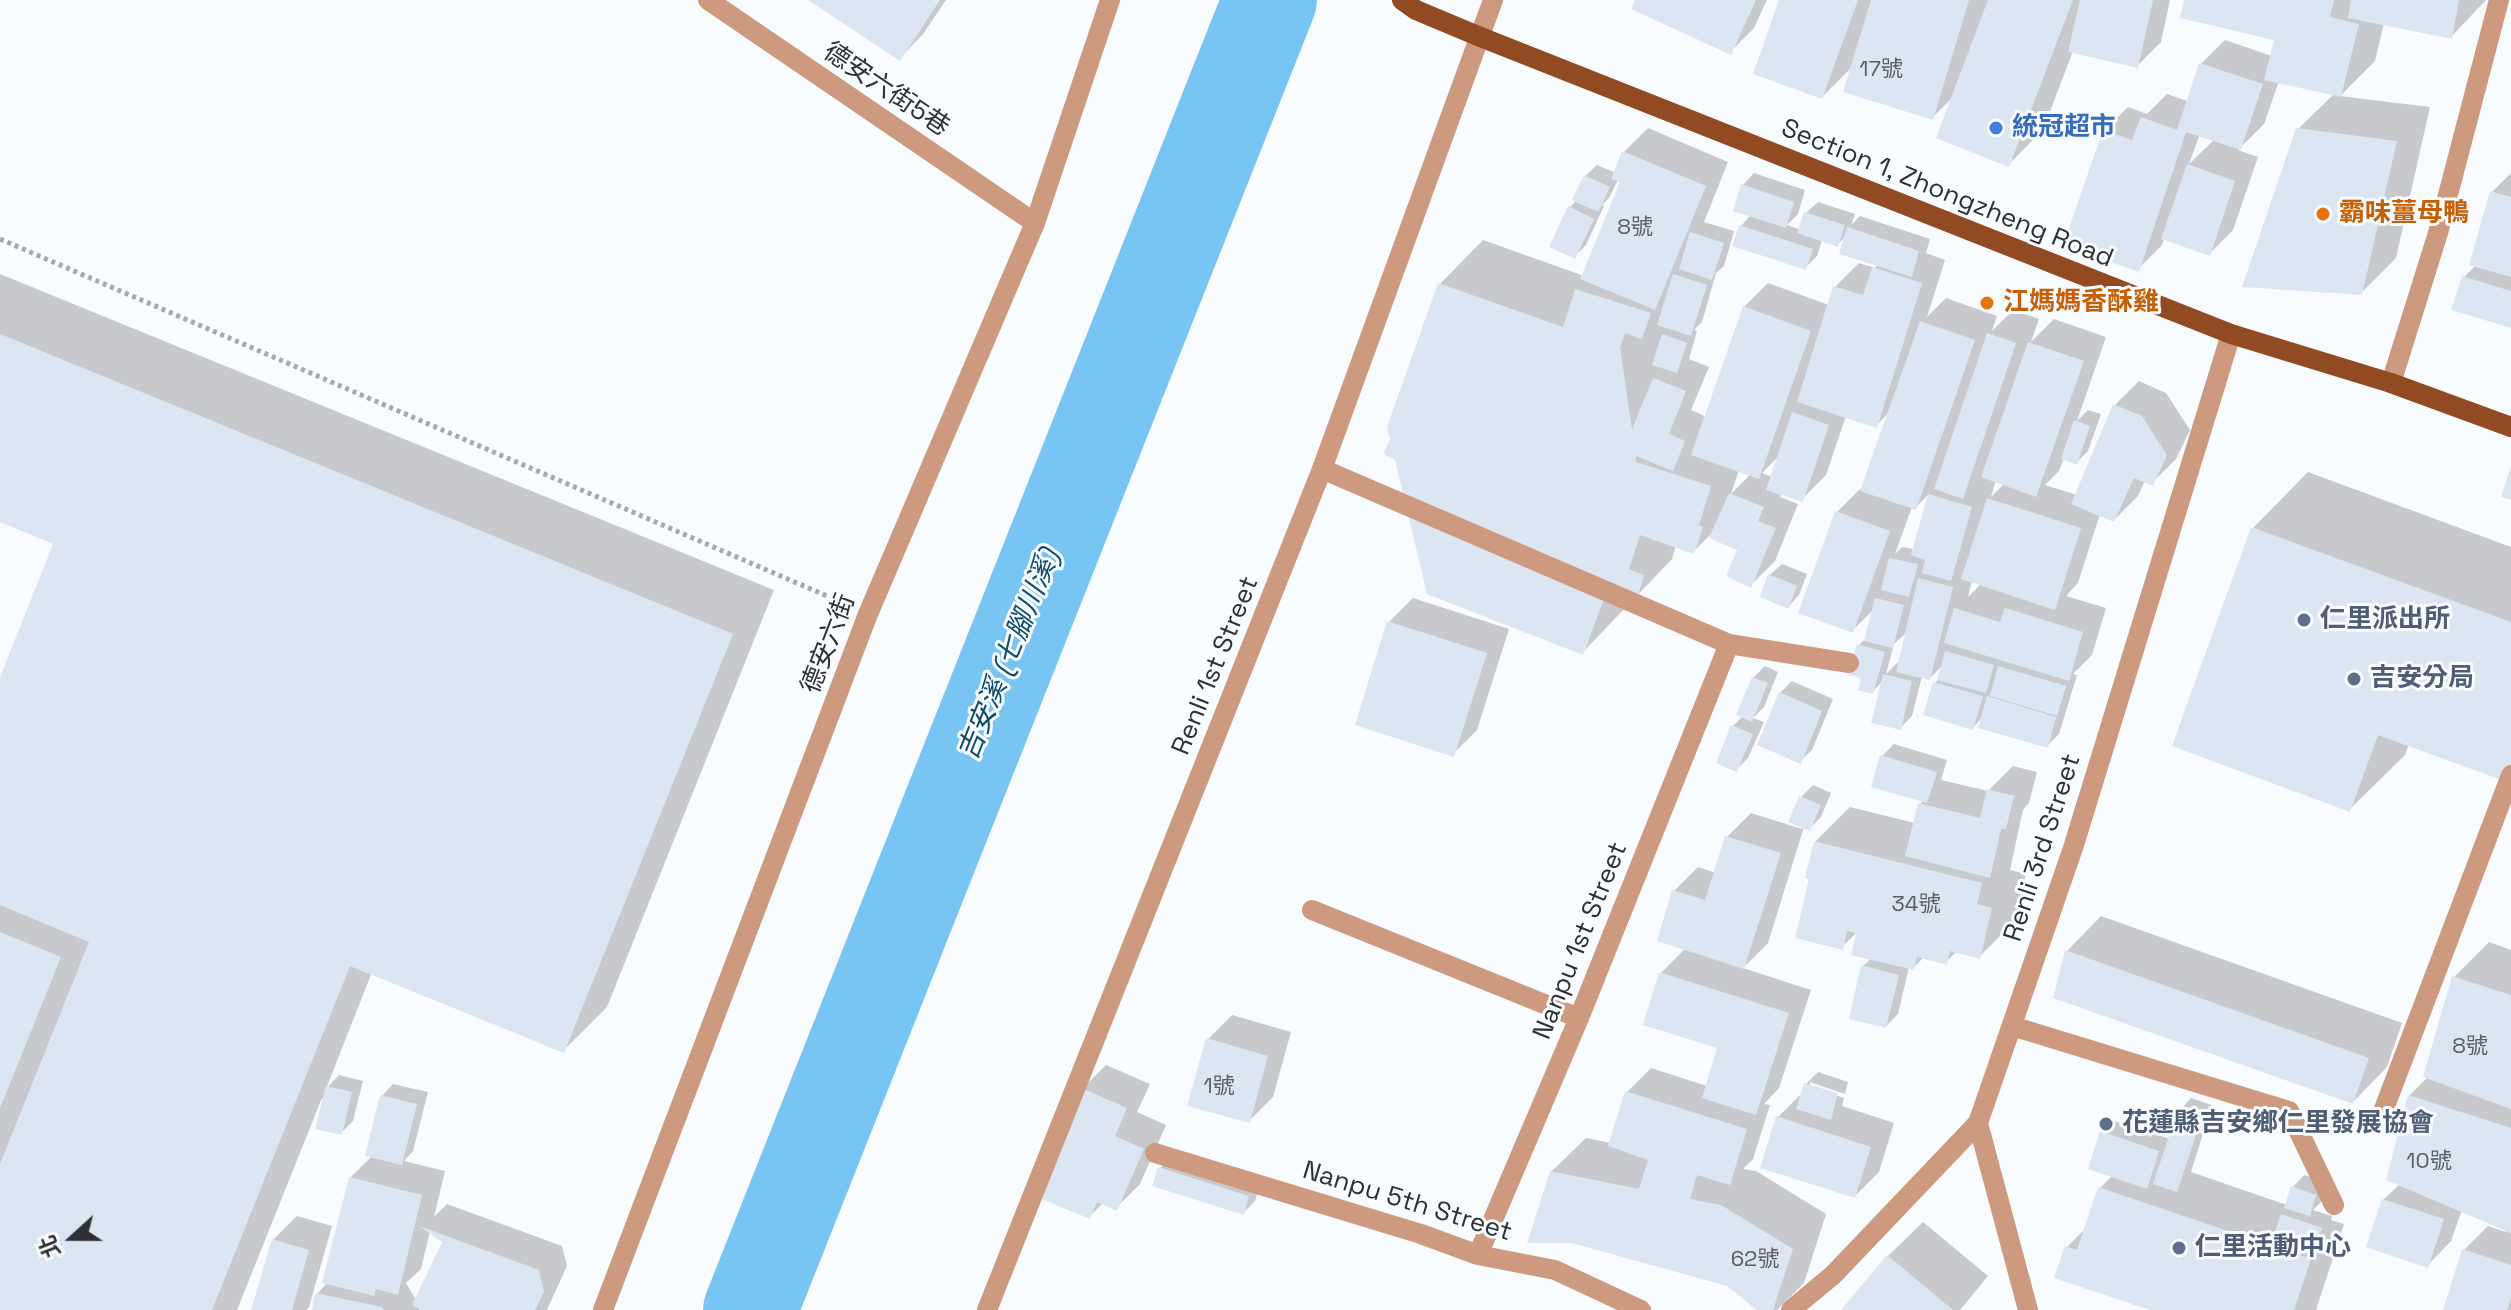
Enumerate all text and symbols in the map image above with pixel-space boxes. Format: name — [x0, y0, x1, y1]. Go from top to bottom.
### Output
street label: 德安六街5巷 — [817, 36, 955, 144]
house number: 17號 — [1859, 57, 1903, 83]
place label: 統冠超市 — [2012, 112, 2116, 144]
street label: Section 1, Zhongzheng Road — [1777, 113, 2117, 275]
marker: 統冠超市 — [1987, 119, 2005, 137]
place label: 霸味薑母鴨 — [2339, 198, 2469, 230]
marker: 霸味薑母鴨 — [2314, 205, 2332, 223]
house number: 8號 — [1617, 215, 1653, 241]
place label: 江媽媽香酥雞 — [2003, 287, 2159, 319]
marker: 江媽媽香酥雞 — [1978, 294, 1996, 312]
water label: 吉安溪 (七腳川溪) — [952, 545, 1068, 765]
street label: Renli 1st Street — [1166, 572, 1266, 760]
street label: 德安六街 — [796, 590, 862, 698]
place label: 仁里派出所 — [2320, 604, 2450, 636]
marker: 仁里派出所 — [2295, 611, 2313, 629]
place label: 吉安分局 — [2370, 663, 2474, 695]
marker: 吉安分局 — [2345, 670, 2363, 688]
street label: Renli 3rd Street — [1998, 750, 2088, 946]
street label: Nanpu 1st Street — [1527, 838, 1635, 1044]
house number: 34號 — [1891, 892, 1941, 918]
house number: 8號 — [2452, 1034, 2488, 1060]
house number: 1號 — [1203, 1074, 1235, 1100]
place label: 花蓮縣吉安鄉仁里發展協會 — [2122, 1108, 2434, 1140]
marker: 花蓮縣吉安鄉仁里發展協會 — [2097, 1115, 2115, 1133]
house number: 10號 — [2406, 1149, 2452, 1175]
street label: Nanpu 5th Street — [1299, 1155, 1515, 1249]
north arrow — [32, 1198, 112, 1278]
text: 北 — [33, 1231, 67, 1262]
place label: 仁里活動中心 — [2195, 1232, 2351, 1264]
marker: 仁里活動中心 — [2170, 1239, 2188, 1257]
house number: 62號 — [1731, 1247, 1779, 1273]

